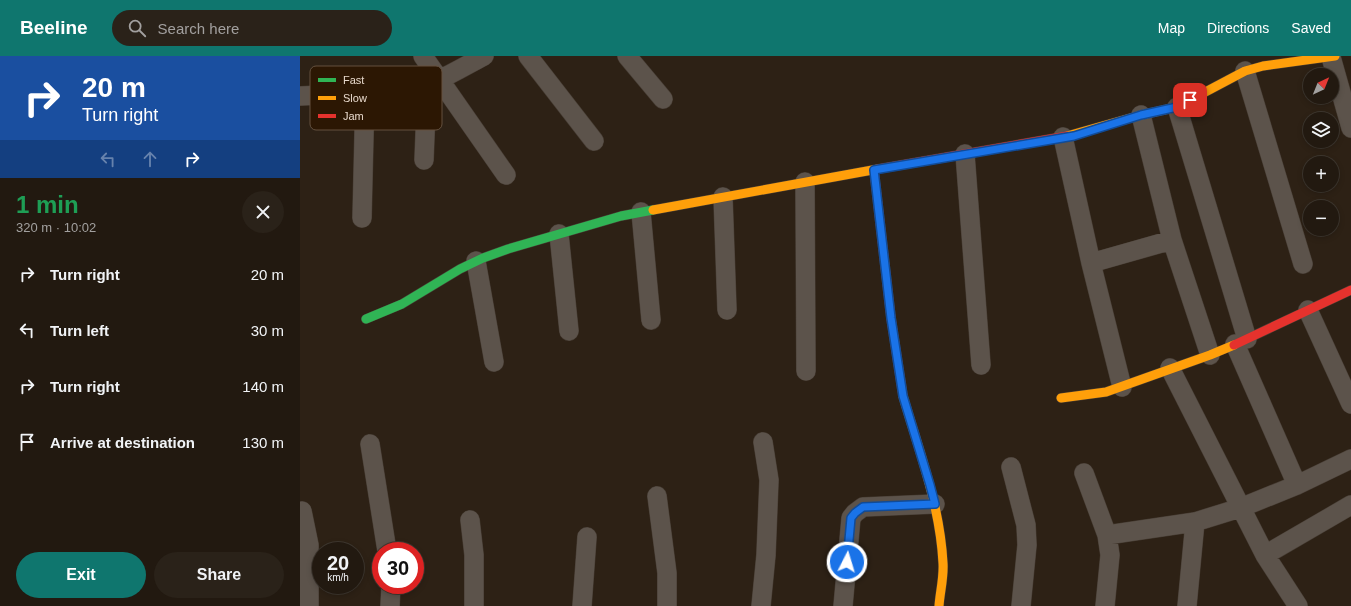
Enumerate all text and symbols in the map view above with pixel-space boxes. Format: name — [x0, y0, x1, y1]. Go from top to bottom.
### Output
search box — [112, 10, 392, 46]
text: Beeline — [20, 17, 88, 38]
icon: search — [126, 17, 148, 39]
text: Search here — [158, 20, 239, 37]
text: Map — [1158, 20, 1185, 36]
text: Directions — [1207, 20, 1269, 36]
text: Saved — [1291, 20, 1331, 36]
legend — [310, 66, 442, 130]
north arrow — [1303, 68, 1339, 104]
map controls — [1303, 68, 1339, 236]
icon: right — [16, 72, 68, 124]
text: 20 m — [82, 72, 146, 103]
text: Fast — [343, 74, 364, 86]
pin — [1173, 83, 1207, 117]
icon: arrive — [1179, 89, 1201, 111]
text: Slow — [343, 92, 367, 104]
text: Turn right — [82, 105, 158, 125]
text: Jam — [343, 110, 364, 122]
button: layers — [1303, 112, 1339, 148]
icon: left — [97, 148, 119, 170]
icon: ahead — [139, 148, 161, 170]
icon: right — [181, 148, 203, 170]
button: + — [1303, 156, 1339, 192]
text: 1 min — [16, 191, 79, 218]
button: close — [242, 191, 284, 233]
button: − — [1303, 200, 1339, 236]
text: 320 m · 10:02 — [16, 220, 96, 235]
icon: right — [16, 263, 38, 285]
text: Turn right — [50, 266, 120, 283]
text: 20 m — [251, 266, 284, 283]
icon: left — [16, 319, 38, 341]
text: Turn left — [50, 322, 109, 339]
text: 30 m — [251, 322, 284, 339]
icon: right — [16, 375, 38, 397]
text: Turn right — [50, 378, 120, 395]
text: 140 m — [242, 378, 284, 395]
icon: arrive — [16, 431, 38, 453]
text: Arrive at destination — [50, 434, 195, 451]
text: 130 m — [242, 434, 284, 451]
position arrow — [826, 541, 868, 583]
speed limit sign: 30 — [372, 542, 424, 594]
button: Exit — [16, 552, 146, 598]
button: Share — [154, 552, 284, 598]
text: 20 — [327, 552, 349, 574]
text: km/h — [327, 572, 349, 583]

